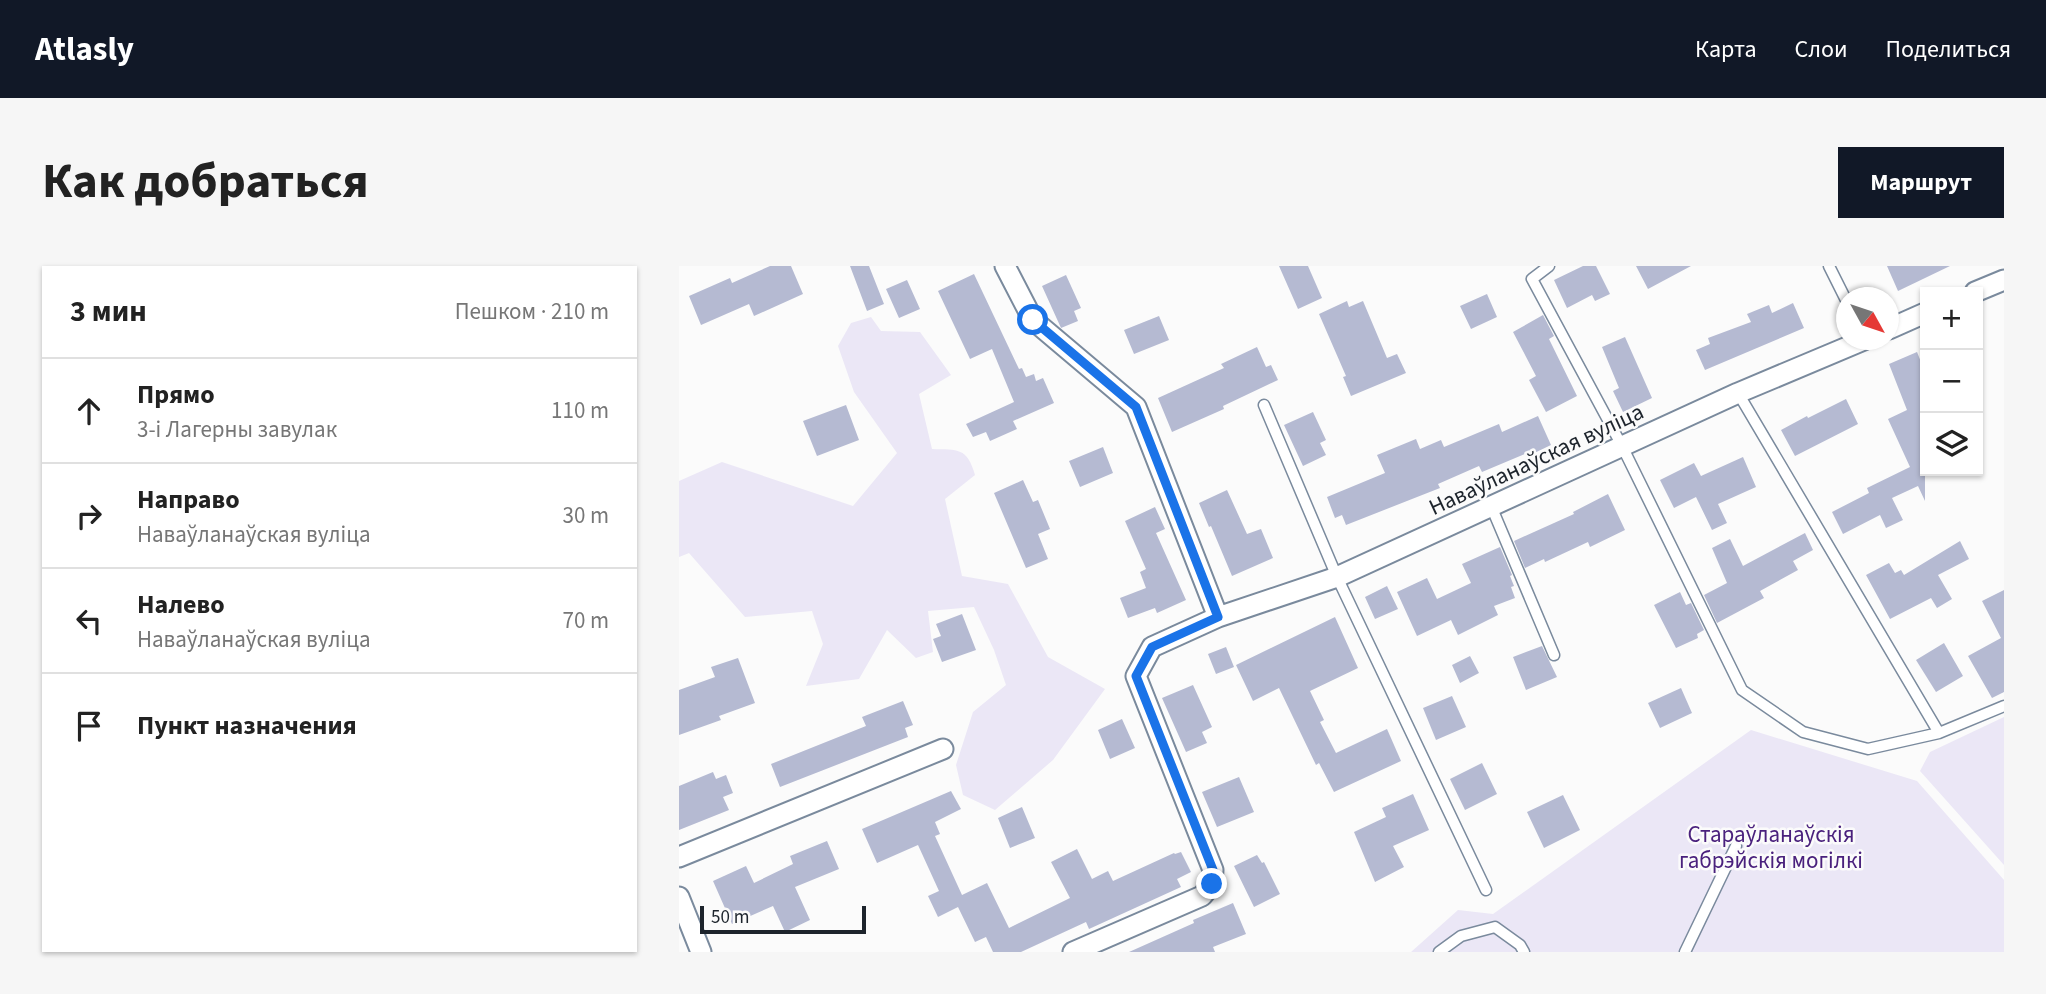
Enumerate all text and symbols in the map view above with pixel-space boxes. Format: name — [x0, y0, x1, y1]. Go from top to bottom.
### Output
text: Atlasly — [35, 26, 134, 73]
text: Карта — [1695, 32, 1757, 67]
text: Слои — [1795, 32, 1848, 67]
text: Поделиться — [1886, 32, 2011, 67]
text: Как добраться — [42, 147, 369, 217]
button: Маршрут — [1838, 147, 2004, 218]
north arrow — [1836, 287, 1899, 350]
map controls — [1920, 287, 1983, 476]
button: + — [1920, 287, 1983, 350]
text: 3 мин — [70, 290, 147, 333]
text: Пешком · 210 m — [455, 295, 609, 328]
route start — [1017, 304, 1048, 335]
button: − — [1920, 350, 1983, 413]
text: Прямо — [137, 376, 215, 413]
icon: ahead — [70, 392, 108, 430]
text: 110 m — [551, 394, 609, 427]
street label: Наваўланаўская вуліца — [1423, 395, 1649, 524]
text: 3-і Лагерны завулак — [137, 413, 337, 446]
button: layers — [1920, 413, 1983, 476]
text: Направо — [137, 481, 240, 518]
icon: right — [70, 497, 108, 535]
text: 30 m — [562, 499, 609, 532]
text: Наваўланаўская вуліца — [137, 518, 371, 551]
text: Налево — [137, 586, 225, 623]
icon: left — [70, 602, 108, 640]
text: 70 m — [562, 604, 609, 637]
text: Наваўланаўская вуліца — [137, 623, 371, 656]
icon: arrive — [70, 707, 108, 745]
text: Пункт назначения — [137, 707, 357, 744]
park label: Стараўланаўскія габрэйскія могілкі — [1679, 818, 1863, 877]
route end — [1196, 868, 1227, 899]
scale bar — [700, 903, 866, 935]
text: 50 m — [711, 904, 749, 931]

